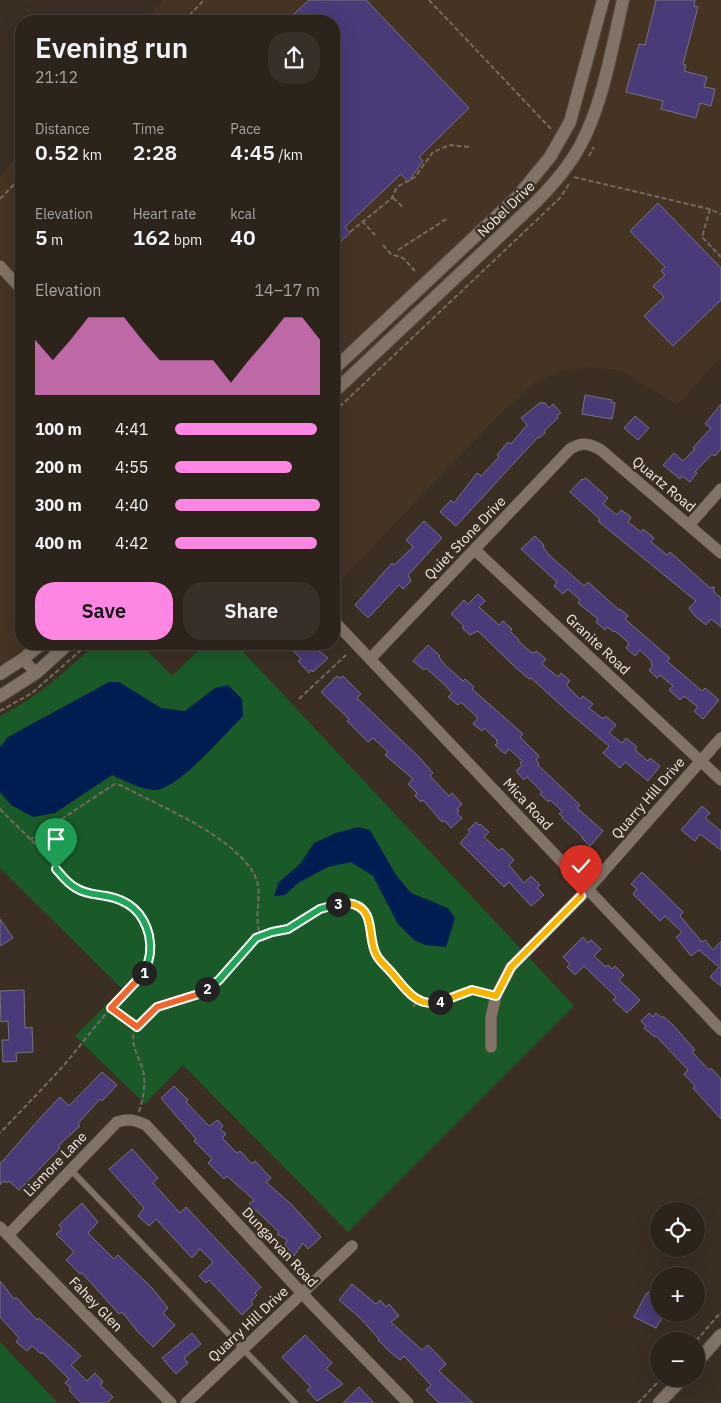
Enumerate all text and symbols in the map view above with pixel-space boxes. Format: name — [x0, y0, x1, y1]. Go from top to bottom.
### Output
text: Evening run — [35, 29, 188, 66]
button: share — [268, 32, 320, 84]
text: 21:12 — [35, 67, 78, 87]
text: Distance — [35, 120, 90, 138]
text: Time — [133, 120, 164, 138]
text: Pace — [230, 120, 261, 138]
text: 0.52 — [35, 138, 79, 166]
text: 2:28 — [133, 138, 177, 166]
text: 4:45 — [230, 138, 275, 166]
text: km — [79, 146, 102, 164]
text: /km — [275, 146, 303, 164]
street label: Nobel Drive — [473, 177, 539, 241]
text: Elevation — [35, 205, 93, 223]
text: Heart rate — [133, 205, 196, 223]
text: kcal — [230, 205, 256, 223]
text: 5 — [35, 223, 48, 251]
text: 162 — [133, 223, 170, 251]
text: 40 — [230, 223, 256, 251]
text: m — [48, 231, 63, 249]
text: bpm — [170, 231, 202, 249]
text: Elevation — [35, 280, 101, 300]
text: 14–17 m — [254, 280, 320, 300]
text: 100 m — [35, 419, 82, 439]
text: 4:41 — [115, 419, 148, 439]
street label: Quartz Road — [629, 452, 699, 516]
text: 200 m — [35, 457, 82, 477]
text: 4:55 — [115, 457, 148, 477]
street label: Quiet Stone Drive — [420, 492, 510, 584]
text: 300 m — [35, 495, 82, 515]
text: 4:40 — [115, 495, 148, 515]
text: 400 m — [35, 533, 82, 553]
text: 4:42 — [115, 533, 148, 553]
button: Save — [35, 582, 173, 640]
button: Share — [183, 582, 320, 640]
street label: Granite Road — [562, 610, 634, 678]
street label: Quarry Hill Drive — [607, 753, 689, 843]
street label: Mica Road — [499, 774, 557, 834]
pin — [35, 818, 77, 869]
icon: arrive — [42, 825, 70, 853]
pin — [560, 845, 602, 896]
icon: check — [567, 852, 595, 880]
pin: 3 — [326, 892, 350, 916]
text: 3 — [334, 895, 343, 913]
pin: 1 — [132, 960, 156, 986]
text: 1 — [140, 964, 149, 982]
pin: 2 — [194, 976, 220, 1002]
text: 2 — [203, 980, 212, 998]
pin: 4 — [428, 990, 452, 1014]
text: 4 — [436, 993, 445, 1011]
street label: Lismore Lane — [19, 1127, 91, 1200]
map controls — [650, 1202, 705, 1387]
button: locate — [650, 1202, 705, 1257]
street label: Dungarvan Road — [238, 1203, 322, 1291]
button: + — [650, 1267, 705, 1322]
street label: Fahey Glen — [65, 1273, 127, 1335]
street label: Quarry Hill Drive — [204, 1282, 292, 1366]
button: − — [650, 1332, 705, 1387]

